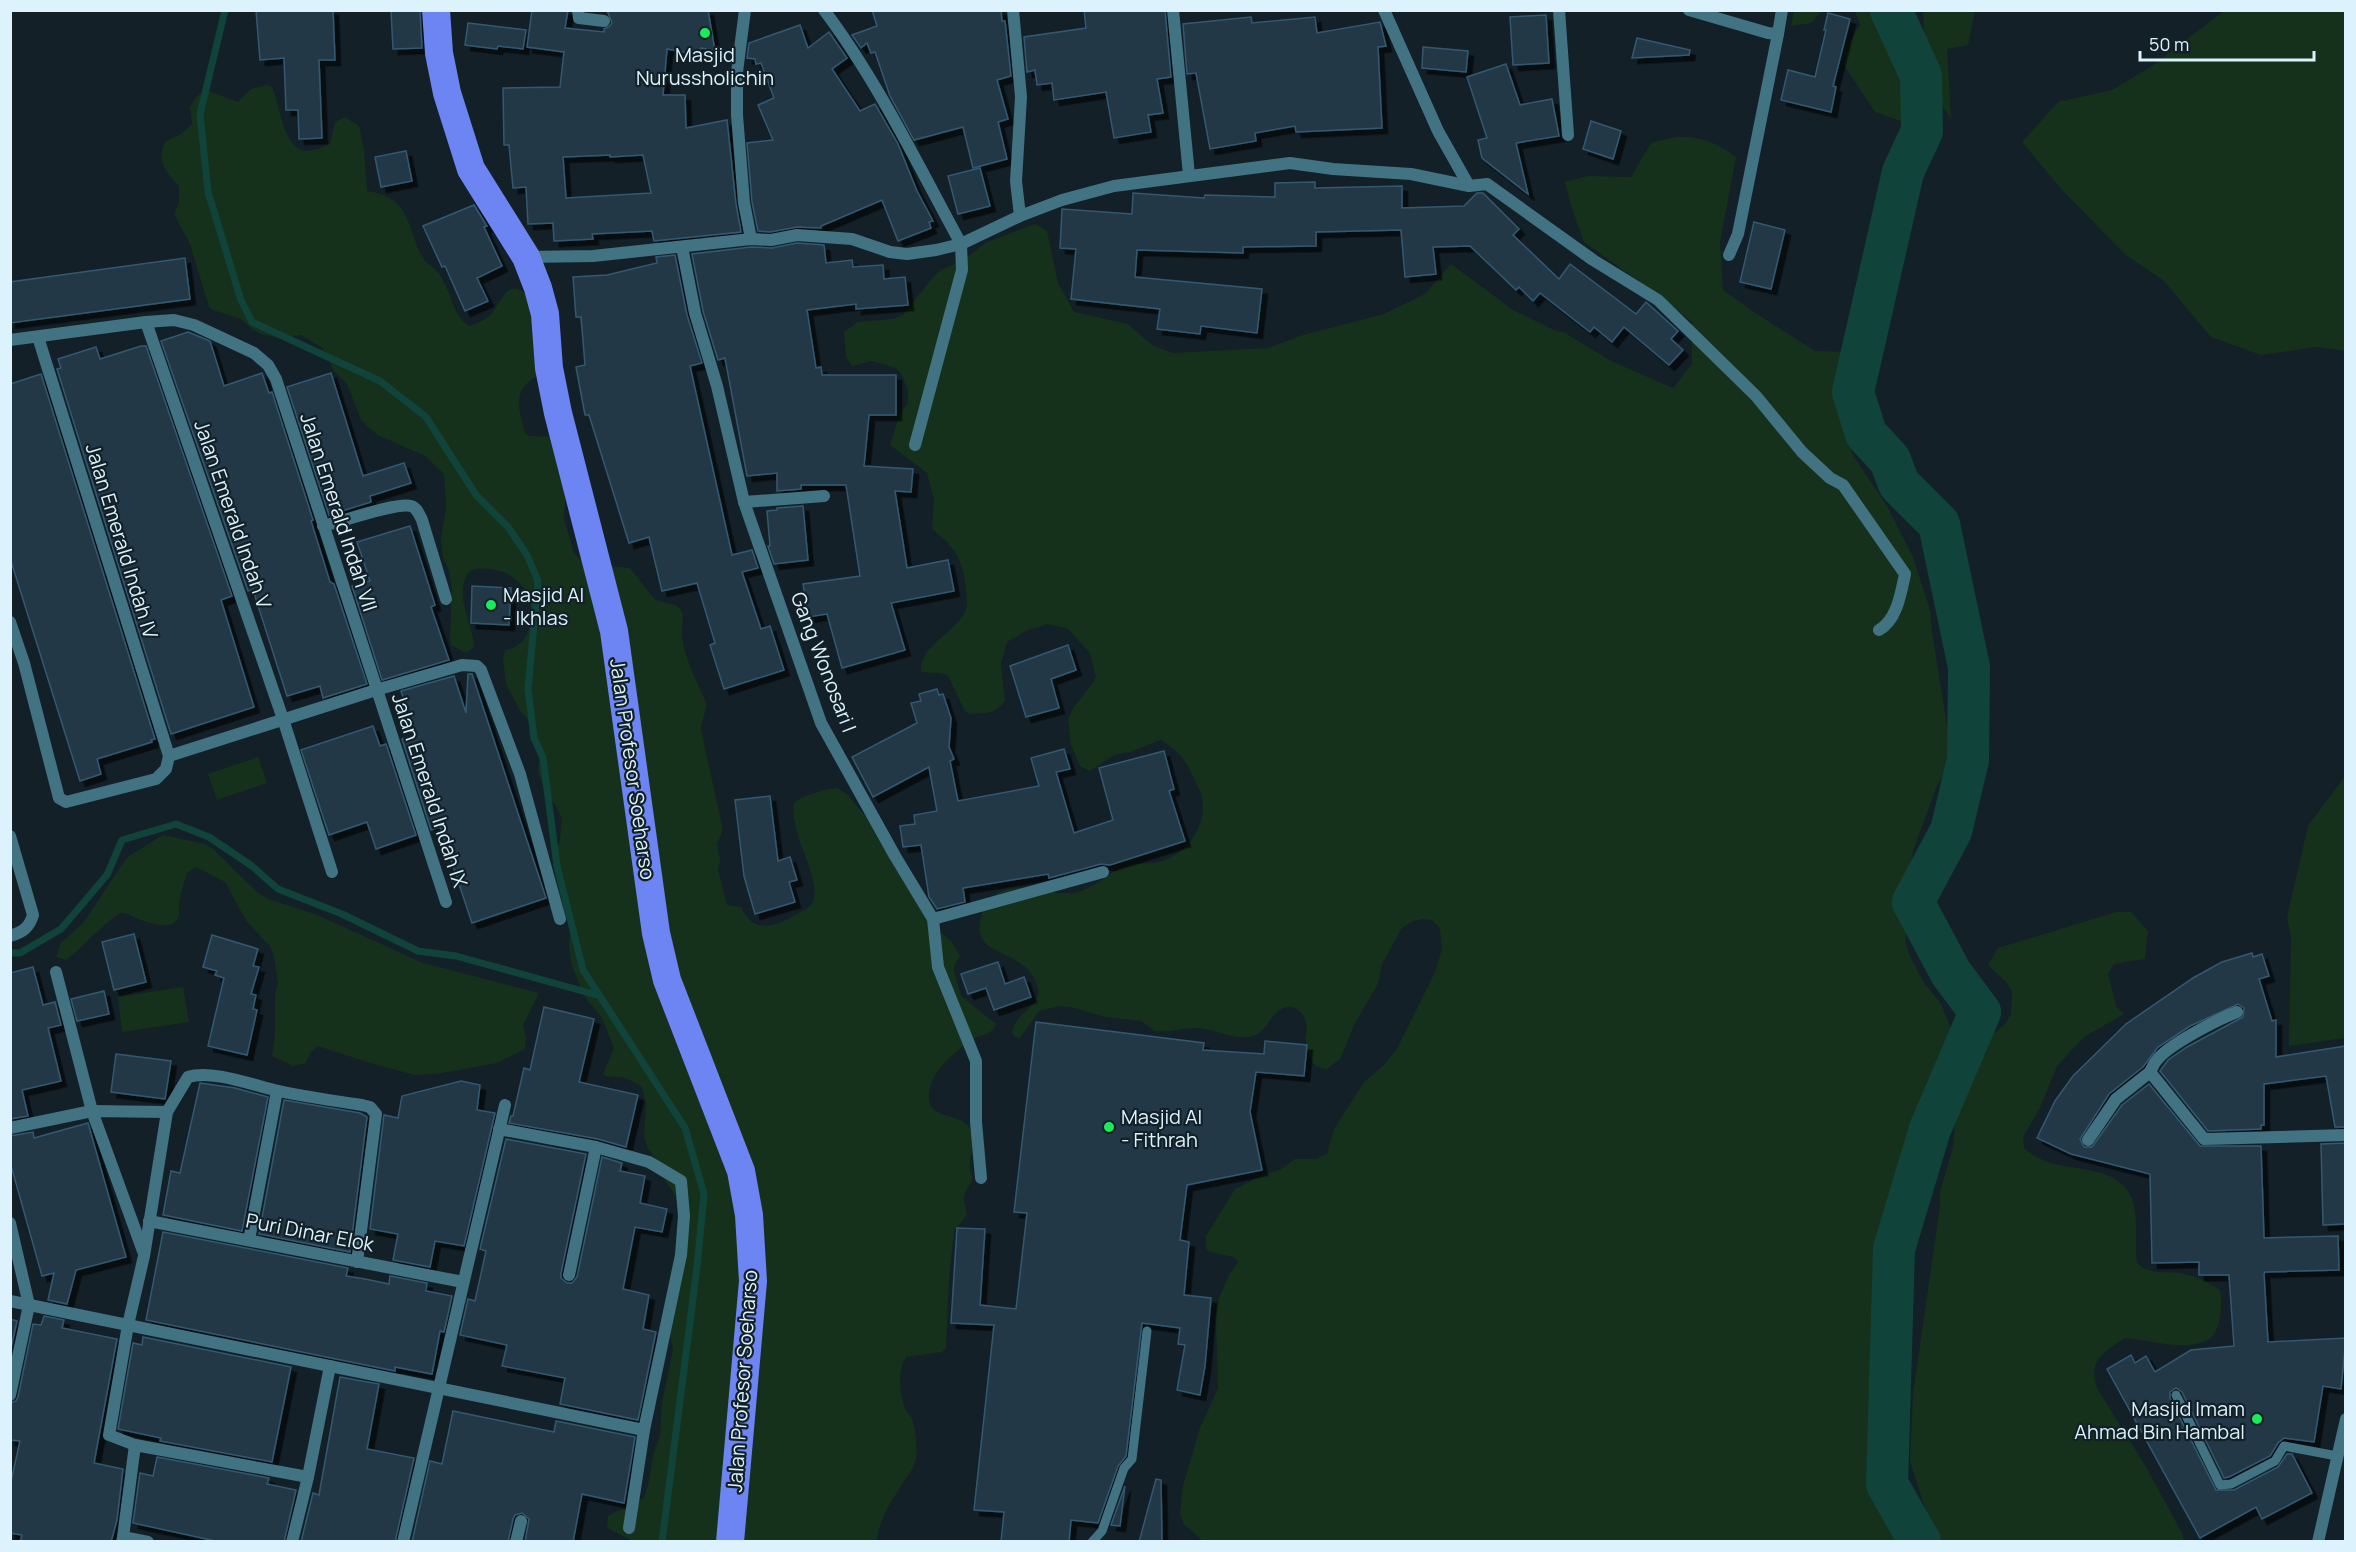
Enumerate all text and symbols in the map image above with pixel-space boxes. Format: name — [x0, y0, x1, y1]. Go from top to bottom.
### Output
scale bar — [2140, 24, 2314, 62]
marker: Masjid Nurussholichin — [698, 26, 712, 40]
text: 50 m — [2149, 32, 2189, 56]
place label: Masjid Nurussholichin — [636, 41, 774, 91]
street label: Jalan Emerald Indah VII — [294, 409, 384, 615]
street label: Jalan Emerald Indah V — [188, 416, 278, 612]
street label: Jalan Emerald Indah IV — [79, 440, 165, 642]
place label: Masjid Al - Ikhlas — [503, 581, 584, 631]
street label: Gang Wonosari I — [785, 588, 863, 736]
marker: Masjid Al - Ikhlas — [484, 598, 498, 612]
street label: Jalan Profesor Soeharso — [604, 657, 662, 881]
street label: Jalan Emerald Indah IX — [386, 689, 474, 891]
place label: Masjid Al - Fithrah — [1121, 1103, 1202, 1153]
marker: Masjid Al - Fithrah — [1102, 1120, 1116, 1134]
street label: Puri Dinar Elok — [244, 1206, 377, 1258]
street label: Jalan Profesor Soeharso — [721, 1269, 763, 1493]
place label: Masjid Imam Ahmad Bin Hambal — [2074, 1395, 2245, 1445]
marker: Masjid Imam Ahmad Bin Hambal — [2250, 1412, 2264, 1426]

